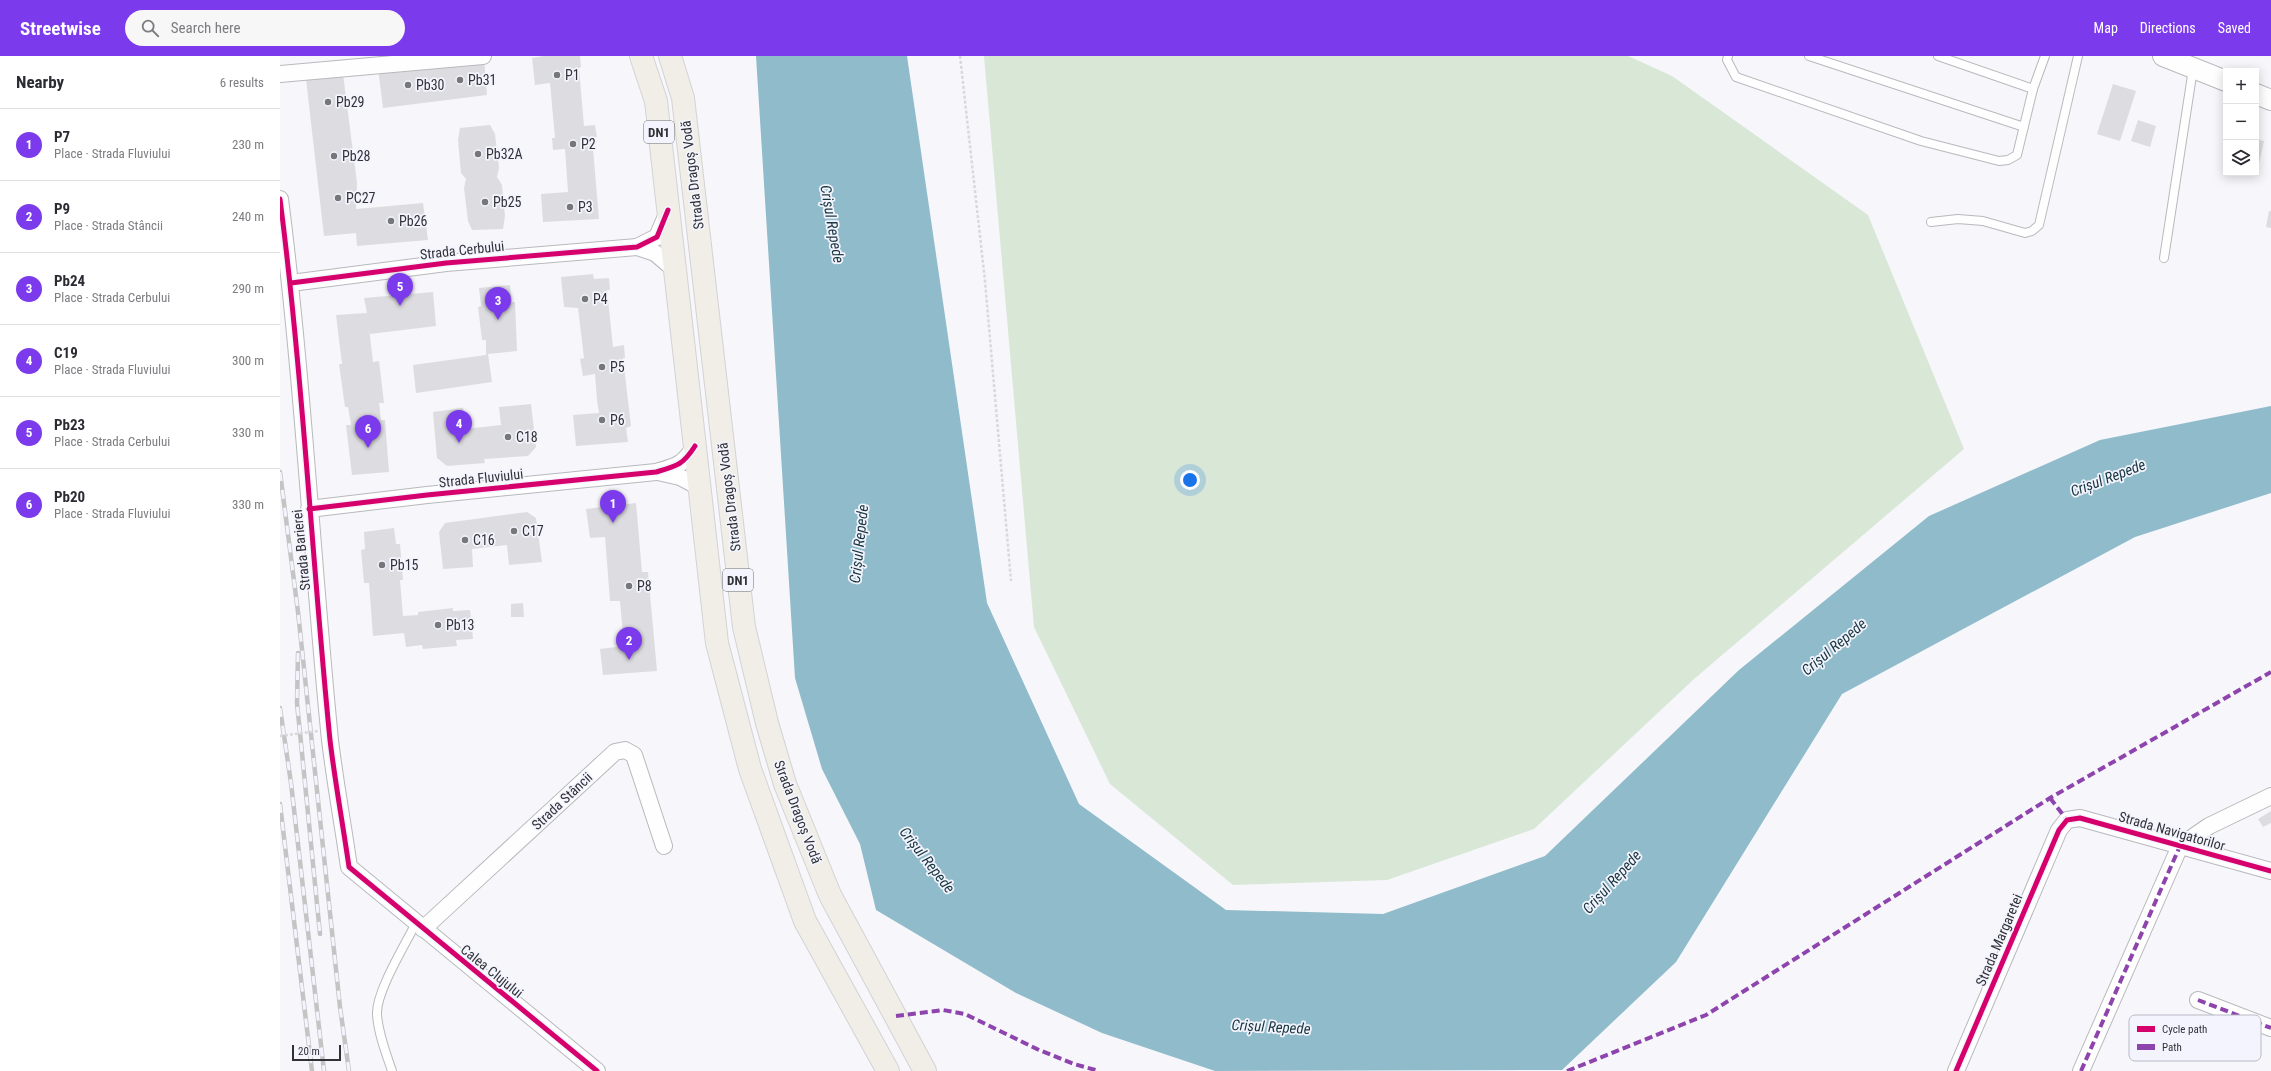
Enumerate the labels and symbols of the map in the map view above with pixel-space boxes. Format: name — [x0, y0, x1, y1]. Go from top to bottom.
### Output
place label: P1 — [565, 67, 580, 83]
marker: P1 — [552, 70, 562, 80]
place label: Pb31 — [468, 72, 497, 88]
marker: Pb31 — [455, 75, 465, 85]
place label: Pb30 — [416, 77, 445, 93]
marker: Pb30 — [403, 80, 413, 90]
place label: Pb29 — [336, 94, 365, 110]
marker: Pb29 — [323, 97, 333, 107]
street label: Strada Dragoș Vodă — [677, 120, 708, 230]
road number: DN1 — [644, 121, 674, 143]
place label: P2 — [581, 136, 596, 152]
marker: P2 — [568, 139, 578, 149]
place label: Pb32A — [486, 146, 523, 162]
place label: Pb28 — [342, 148, 371, 164]
marker: Pb32A — [473, 149, 483, 159]
marker: Pb28 — [329, 151, 339, 161]
water label: Crișul Repede — [816, 184, 848, 265]
place label: PC27 — [346, 190, 376, 206]
marker: PC27 — [333, 193, 343, 203]
place label: Pb25 — [493, 194, 522, 210]
marker: Pb25 — [480, 197, 490, 207]
place label: P3 — [578, 199, 593, 215]
marker: P3 — [565, 202, 575, 212]
place label: Pb26 — [399, 213, 428, 229]
marker: Pb26 — [386, 216, 396, 226]
street label: Strada Cerbului — [419, 238, 505, 262]
pin: 5 — [387, 273, 413, 306]
pin: 3 — [485, 287, 511, 320]
place label: P4 — [593, 291, 608, 307]
marker: P4 — [580, 294, 590, 304]
place label: P5 — [610, 359, 625, 375]
marker: P5 — [597, 362, 607, 372]
pin: 4 — [446, 410, 472, 443]
place label: P6 — [610, 412, 625, 428]
pin: 6 — [355, 415, 381, 448]
marker: P6 — [597, 415, 607, 425]
place label: C18 — [516, 429, 538, 445]
marker: C18 — [503, 432, 513, 442]
street label: Strada Dragoș Vodă — [714, 442, 745, 552]
water label: Crișul Repede — [2068, 455, 2148, 501]
street label: Strada Fluviului — [438, 466, 524, 490]
your location — [1180, 470, 1200, 490]
pin: 1 — [600, 490, 626, 523]
water label: Crișul Repede — [846, 504, 872, 584]
street label: Strada Barierei — [289, 509, 313, 591]
place label: C17 — [522, 523, 544, 539]
marker: C17 — [509, 526, 519, 536]
place label: C16 — [473, 532, 495, 548]
marker: C16 — [460, 535, 470, 545]
place label: Pb15 — [390, 557, 419, 573]
marker: Pb15 — [377, 560, 387, 570]
road number: DN1 — [723, 569, 753, 591]
place label: P8 — [637, 578, 652, 594]
marker: P8 — [624, 581, 634, 591]
water label: Crișul Repede — [1798, 615, 1870, 679]
place label: Pb13 — [446, 617, 475, 633]
marker: Pb13 — [433, 620, 443, 630]
pin: 2 — [616, 627, 642, 660]
street label: Strada Dragoș Vodă — [770, 758, 825, 866]
street label: Strada Stâncii — [528, 769, 596, 833]
street label: Strada Navigatorilor — [2117, 808, 2227, 854]
water label: Crișul Repede — [896, 823, 959, 897]
water label: Crișul Repede — [1579, 846, 1645, 917]
street label: Strada Margaretei — [1972, 891, 2026, 989]
street label: Calea Clujului — [458, 941, 526, 1001]
legend — [2129, 1015, 2261, 1061]
water label: Crișul Repede — [1231, 1016, 1311, 1038]
text: Cycle path — [2162, 1023, 2207, 1036]
text: Path — [2162, 1041, 2182, 1054]
scale bar — [292, 1043, 341, 1062]

